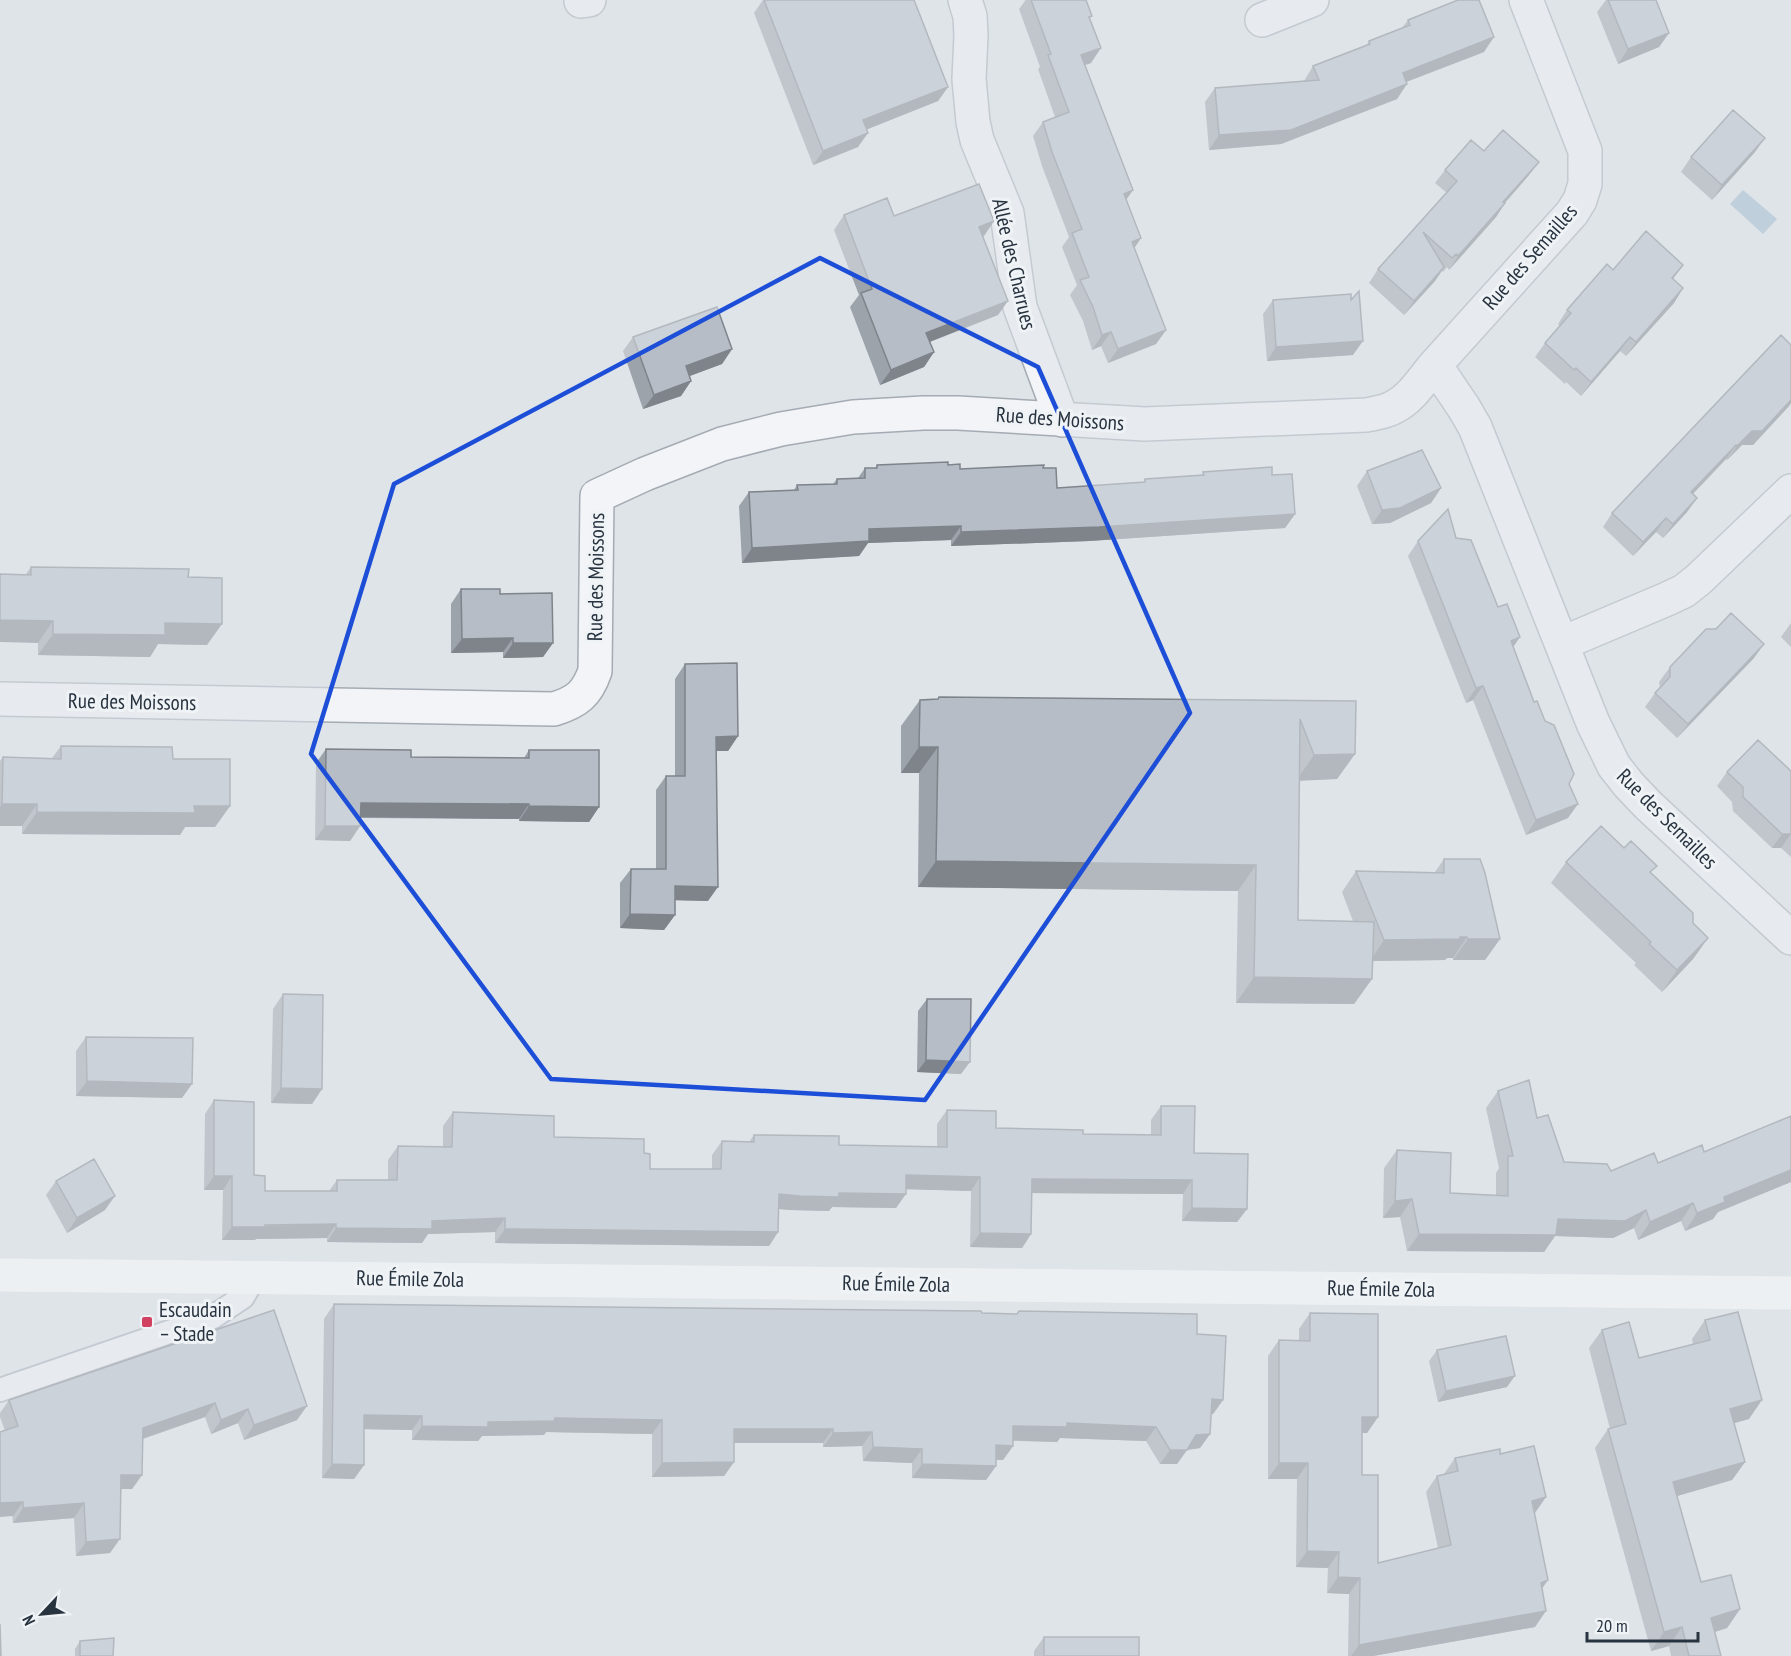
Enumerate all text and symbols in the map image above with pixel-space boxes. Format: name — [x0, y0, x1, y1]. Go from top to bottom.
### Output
street label: Allée des Charrues — [986, 195, 1043, 332]
street label: Rue des Semailles — [1476, 198, 1583, 315]
street label: Rue des Moissons — [995, 401, 1125, 436]
street label: Rue des Moissons — [581, 513, 610, 641]
street label: Rue des Moissons — [68, 687, 196, 716]
street label: Rue des Semailles — [1611, 763, 1723, 875]
street label: Rue Émile Zola — [356, 1264, 464, 1293]
street label: Rue Émile Zola — [842, 1269, 950, 1298]
street label: Rue Émile Zola — [1327, 1274, 1435, 1303]
place label: Escaudain – Stade — [159, 1296, 231, 1347]
marker: Escaudain – Stade — [140, 1315, 154, 1329]
north arrow — [12, 1584, 72, 1644]
scale bar — [1587, 1605, 1698, 1643]
text: N — [18, 1612, 39, 1629]
text: 20 m — [1596, 1614, 1628, 1637]

